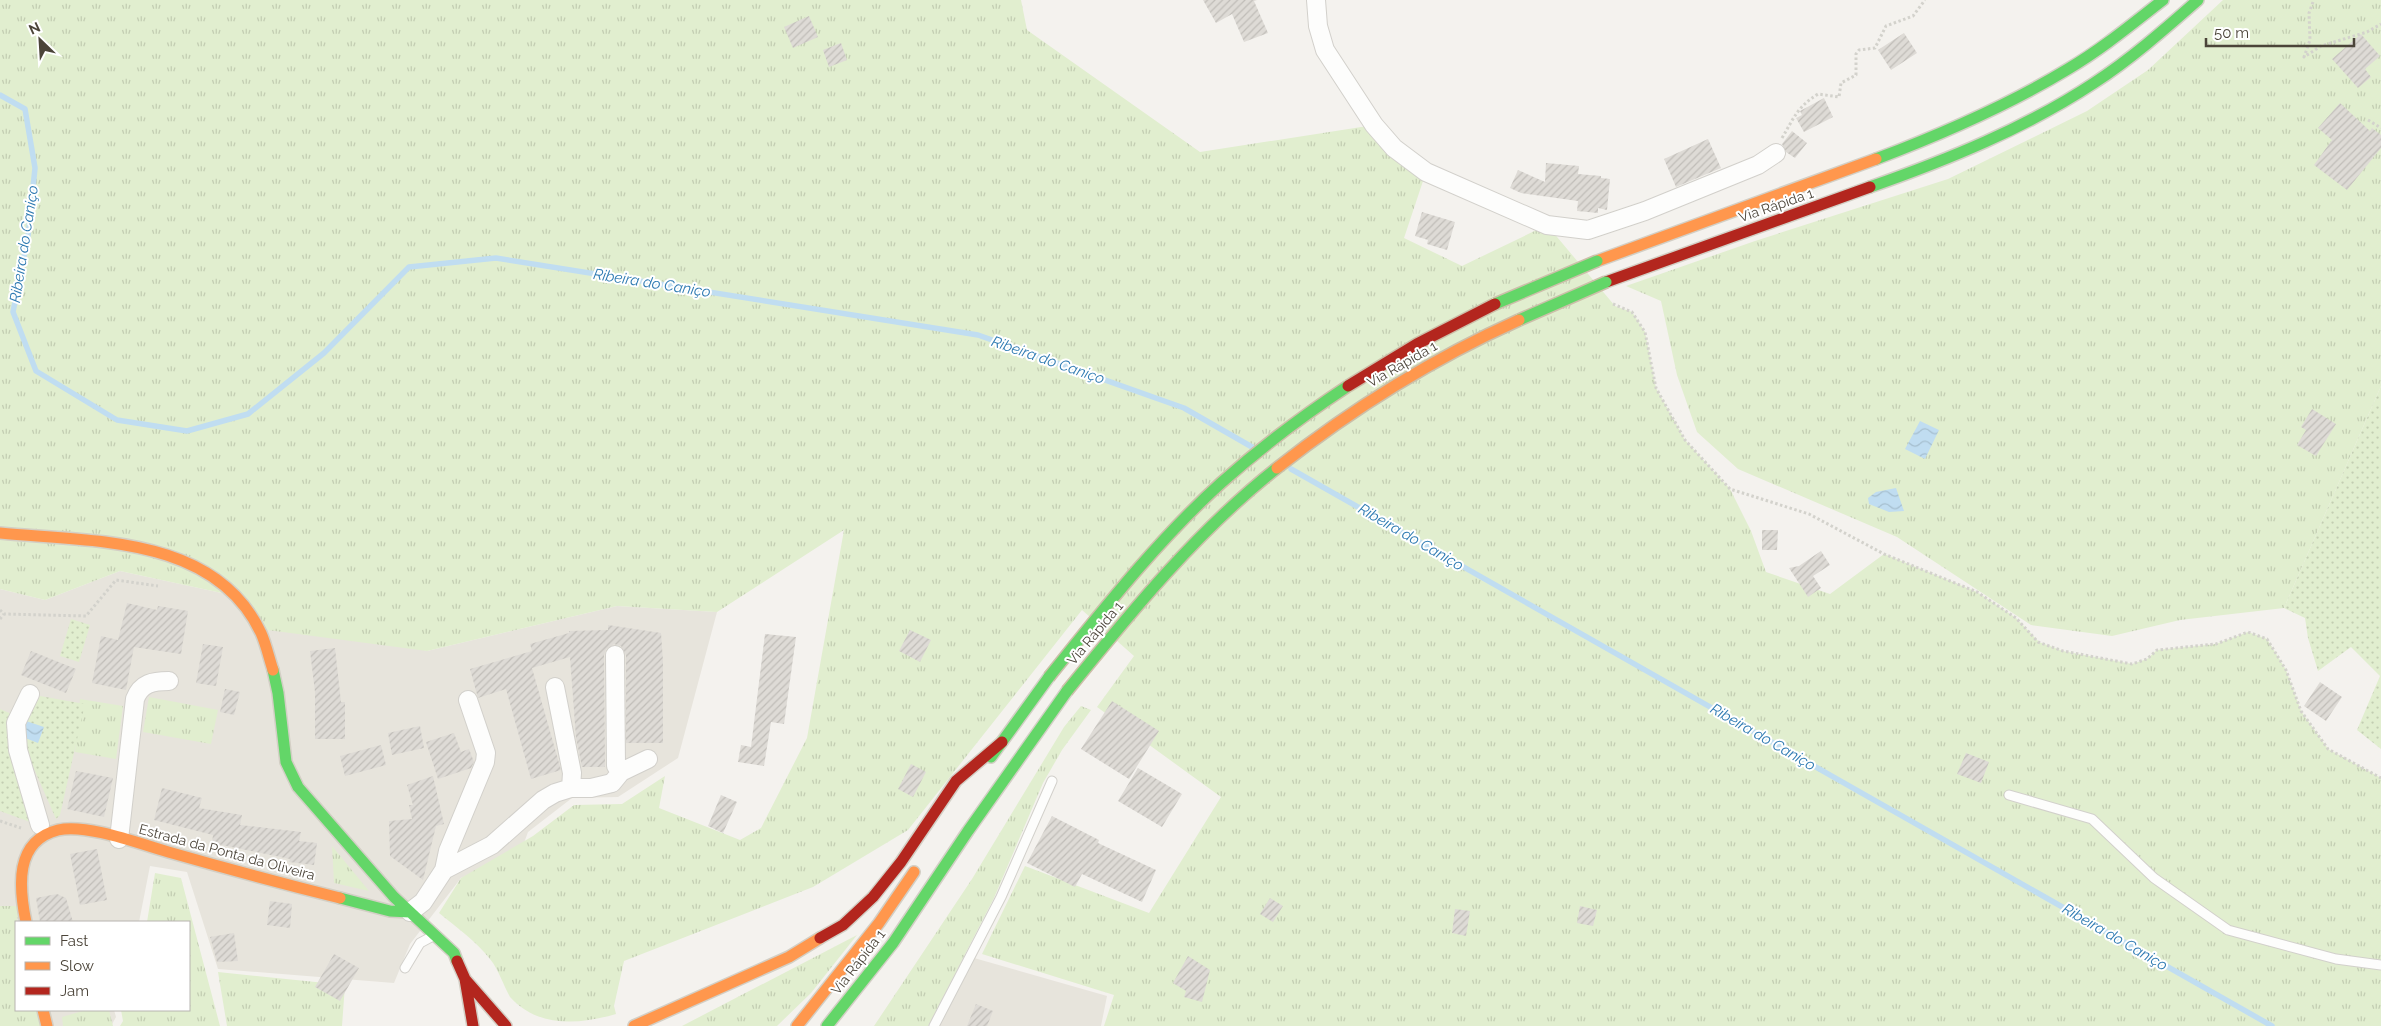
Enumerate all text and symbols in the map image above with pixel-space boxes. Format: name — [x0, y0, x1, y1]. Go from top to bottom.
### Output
north arrow — [15, 15, 65, 65]
scale bar — [2206, 15, 2354, 47]
text: N — [26, 19, 43, 38]
text: 50 m — [2214, 24, 2249, 42]
water label: Ribeira do Caniço — [6, 184, 42, 304]
street label: Via Rápida 1 — [1737, 185, 1815, 225]
water label: Ribeira do Caniço — [592, 265, 712, 301]
water label: Ribeira do Caniço — [989, 332, 1107, 388]
street label: Via Rápida 1 — [1364, 338, 1440, 390]
water label: Ribeira do Caniço — [1355, 500, 1467, 574]
street label: Via Rápida 1 — [1064, 598, 1126, 668]
water label: Ribeira do Caniço — [1707, 700, 1819, 774]
street label: Estrada da Ponta da Oliveira — [137, 821, 317, 883]
water label: Ribeira do Caniço — [2059, 900, 2171, 974]
legend — [15, 921, 190, 1011]
street label: Via Rápida 1 — [828, 926, 888, 998]
text: Fast — [60, 932, 88, 950]
text: Slow — [60, 957, 94, 975]
text: Jam — [60, 982, 89, 1000]

